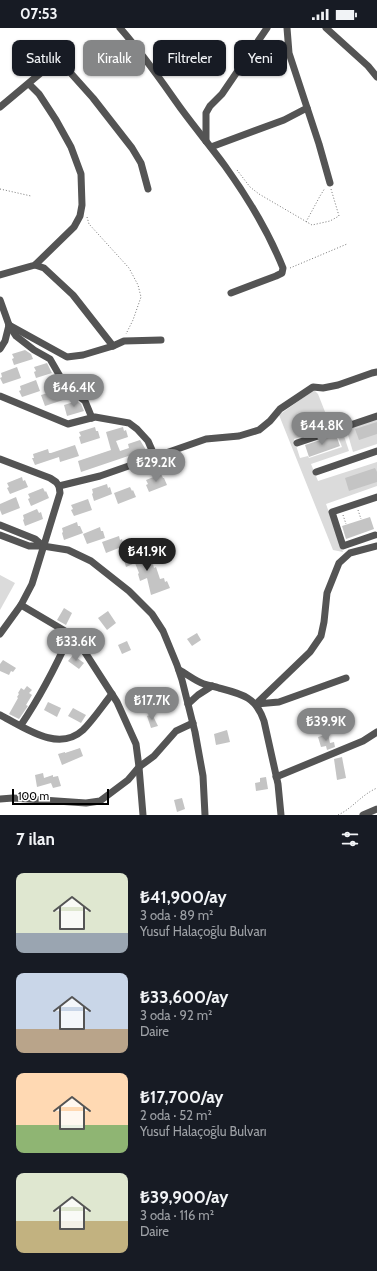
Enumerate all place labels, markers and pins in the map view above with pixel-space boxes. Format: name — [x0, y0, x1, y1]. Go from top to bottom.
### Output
pin: ₺46.4K — [41, 374, 107, 408]
pin: ₺44.8K — [289, 412, 355, 446]
pin: ₺29.2K — [123, 449, 189, 483]
pin: ₺41.9K — [114, 538, 180, 572]
pin: ₺33.6K — [43, 628, 109, 662]
pin: ₺17.7K — [119, 687, 185, 721]
pin: ₺39.9K — [293, 708, 359, 742]

